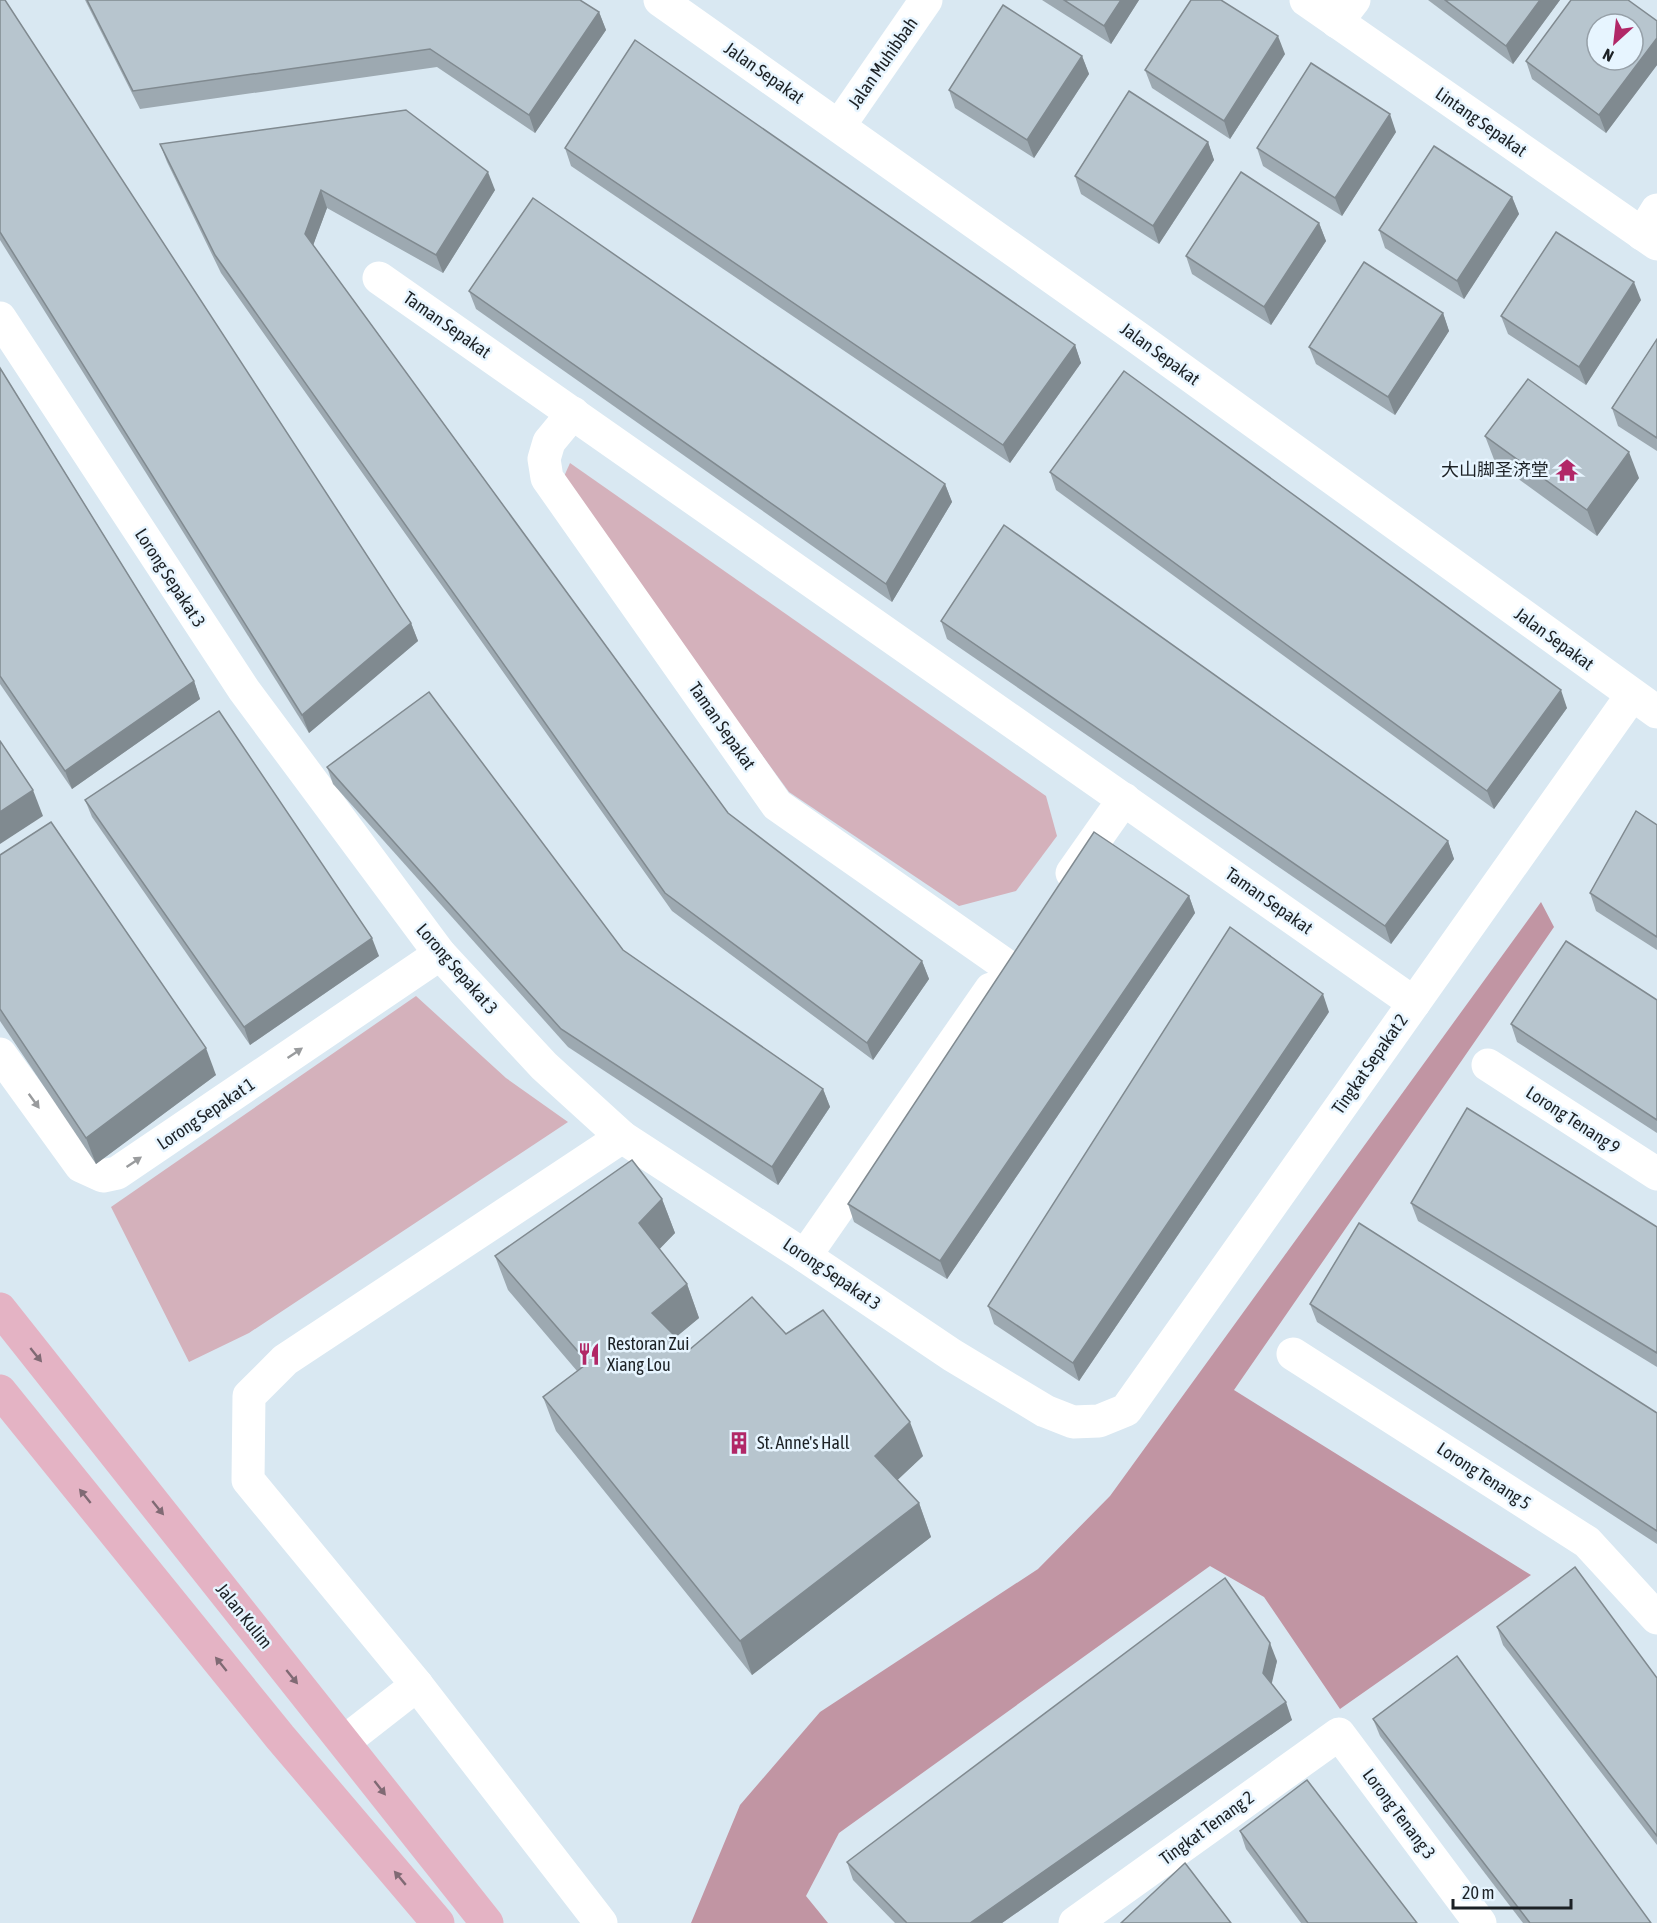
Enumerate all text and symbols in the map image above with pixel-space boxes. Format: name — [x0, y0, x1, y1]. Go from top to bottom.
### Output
north arrow — [1585, 12, 1645, 72]
street label: Jalan Muhibbah — [844, 13, 922, 112]
street label: Jalan Sepakat — [720, 37, 808, 108]
text: N — [1600, 45, 1616, 66]
street label: Lintang Sepakat — [1432, 82, 1531, 161]
street label: Taman Sepakat — [400, 287, 495, 362]
street label: Jalan Sepakat — [1117, 318, 1204, 389]
temple icon: 大山脚圣济堂 — [1554, 457, 1580, 483]
place label: 大山脚圣济堂 — [1441, 459, 1549, 480]
street label: Lorong Sepakat 3 — [131, 525, 210, 631]
street label: Jalan Sepakat — [1511, 603, 1598, 674]
street label: Taman Sepakat — [685, 678, 760, 773]
street label: Taman Sepakat — [1222, 863, 1317, 938]
street label: Lorong Sepakat 3 — [412, 919, 502, 1018]
street label: Tingkat Sepakat 2 — [1327, 1010, 1412, 1118]
one-way arrow — [287, 1047, 303, 1059]
street label: Lorong Sepakat 1 — [153, 1073, 259, 1154]
street label: Lorong Tenang 9 — [1522, 1081, 1624, 1158]
one-way arrow — [28, 1093, 40, 1109]
one-way arrow — [125, 1156, 141, 1168]
street label: Lorong Sepakat 3 — [779, 1233, 885, 1314]
place label: Restoran Zui Xiang Lou — [607, 1333, 689, 1375]
restaurant icon: Restoran Zui Xiang Lou — [576, 1341, 602, 1367]
one-way arrow — [30, 1347, 43, 1363]
building icon: St. Anne's Hall — [726, 1430, 752, 1456]
place label: St. Anne's Hall — [757, 1432, 850, 1453]
street label: Lorong Tenang 5 — [1433, 1437, 1535, 1514]
one-way arrow — [80, 1489, 92, 1504]
one-way arrow — [151, 1500, 163, 1515]
street label: Jalan Kulim — [212, 1579, 277, 1652]
one-way arrow — [215, 1656, 228, 1672]
one-way arrow — [286, 1669, 298, 1684]
street label: Lorong Tenang 3 — [1359, 1764, 1440, 1863]
one-way arrow — [374, 1780, 386, 1795]
street label: Tingkat Tenang 2 — [1155, 1786, 1258, 1869]
one-way arrow — [394, 1870, 407, 1886]
scale bar — [1453, 1872, 1572, 1910]
text: 20 m — [1462, 1882, 1494, 1903]

